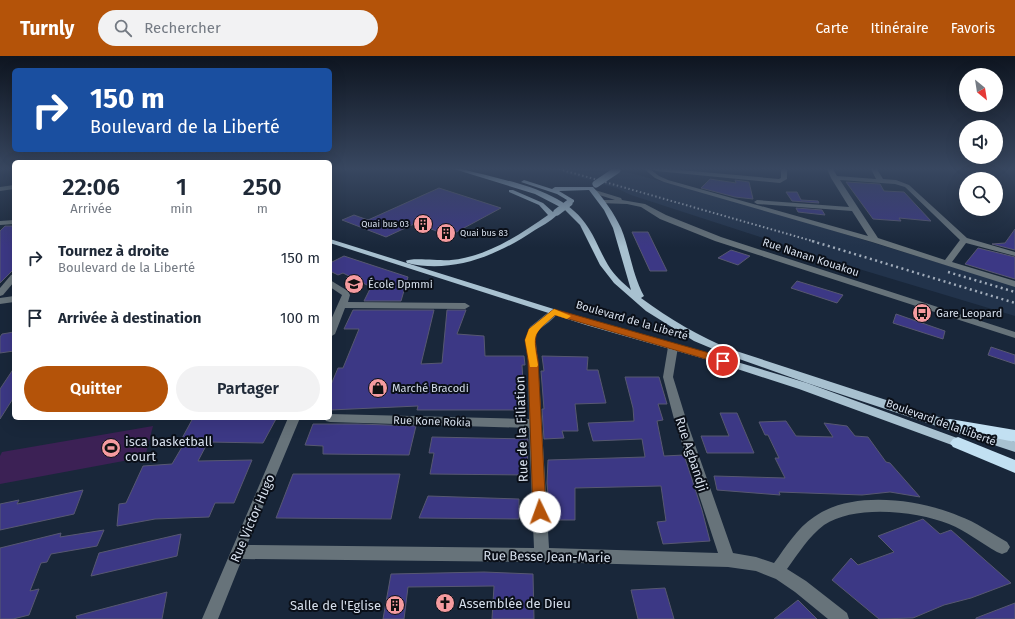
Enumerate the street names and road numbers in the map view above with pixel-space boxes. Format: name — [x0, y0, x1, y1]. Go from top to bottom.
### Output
street label: Rue Nanan Kouakou — [761, 236, 861, 279]
street label: Boulevard de la Liberté — [574, 298, 689, 343]
street label: Rue de la Filiation — [512, 376, 531, 482]
street label: Boulevard de la Liberté — [884, 397, 998, 448]
street label: Rue Kone Rokia — [393, 414, 471, 429]
street label: Rue Agbandji — [672, 415, 711, 493]
street label: Rue Victor Hugo — [227, 472, 278, 564]
street label: Rue Besse Jean-Marie — [483, 548, 611, 565]

